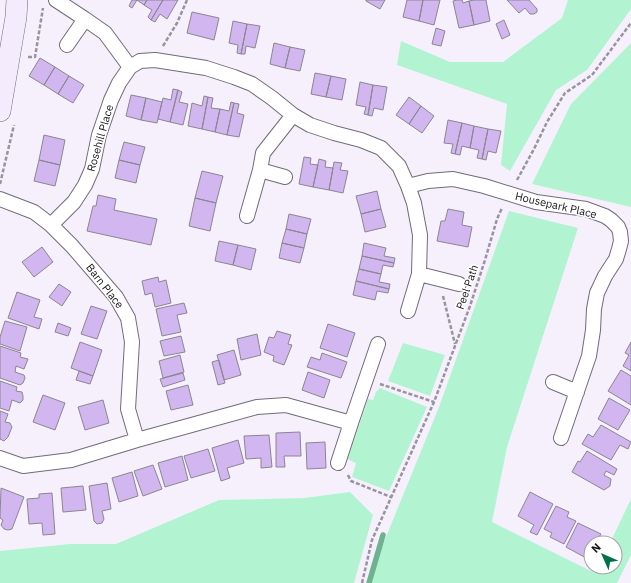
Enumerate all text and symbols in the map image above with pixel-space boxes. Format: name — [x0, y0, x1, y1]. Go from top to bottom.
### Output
street label: Rosehill Place — [84, 103, 116, 173]
street label: Housepark Place — [514, 189, 598, 221]
street label: Barn Place — [83, 261, 127, 311]
street label: Peel Path — [453, 263, 481, 311]
north arrow — [583, 535, 623, 575]
text: N — [588, 540, 604, 556]

